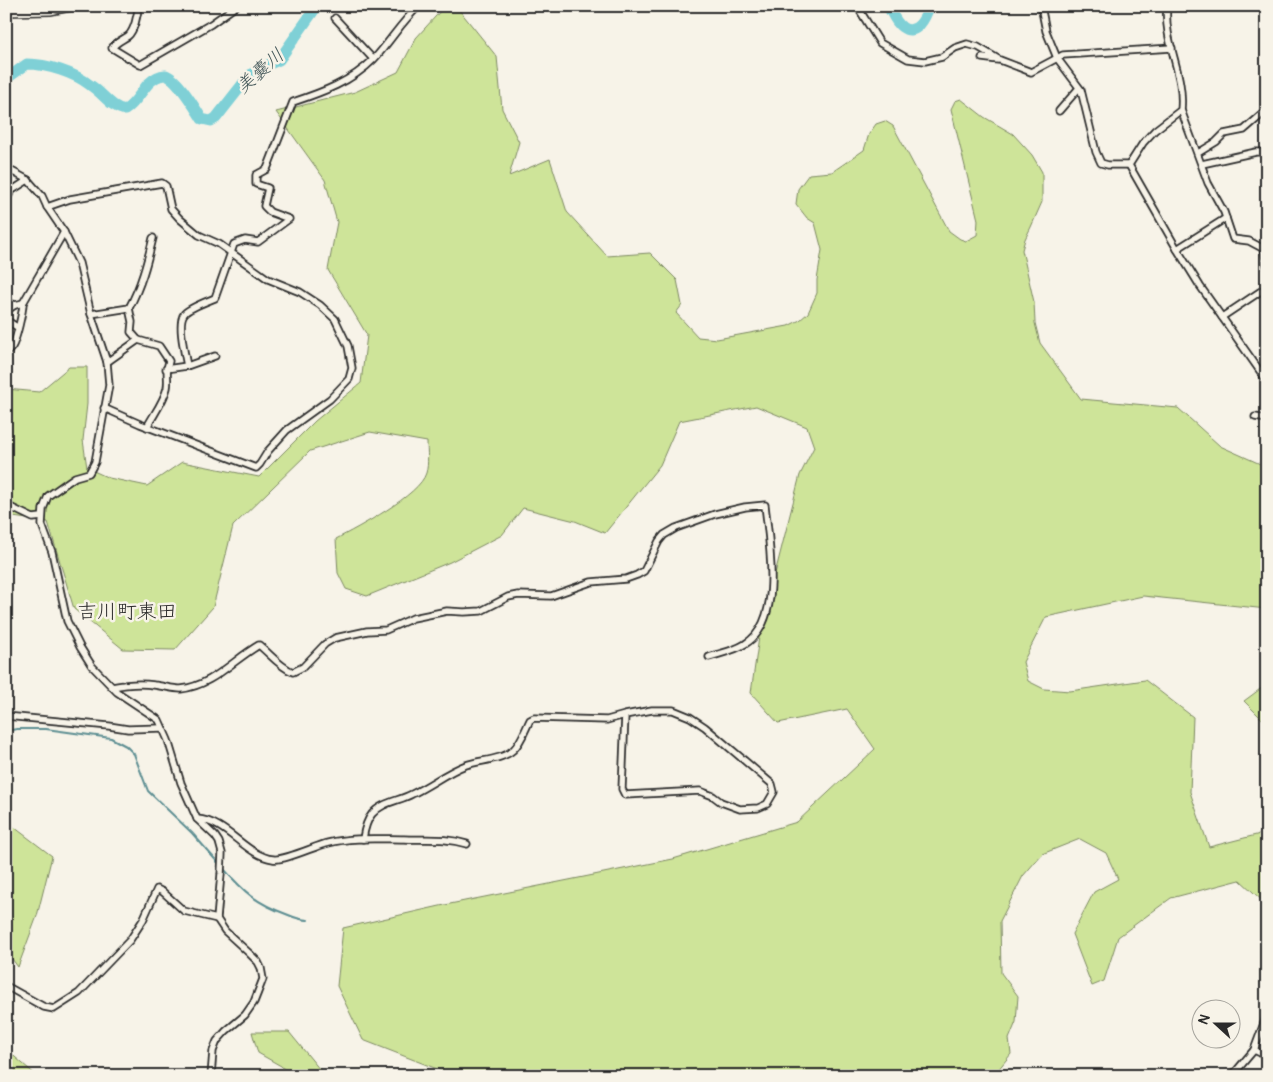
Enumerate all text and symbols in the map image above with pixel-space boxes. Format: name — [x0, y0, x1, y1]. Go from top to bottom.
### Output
water label: 美嚢川 — [231, 43, 289, 99]
district label: 吉川町東田 — [77, 599, 177, 624]
north arrow — [1190, 1000, 1240, 1050]
text: N — [1195, 1012, 1214, 1027]

